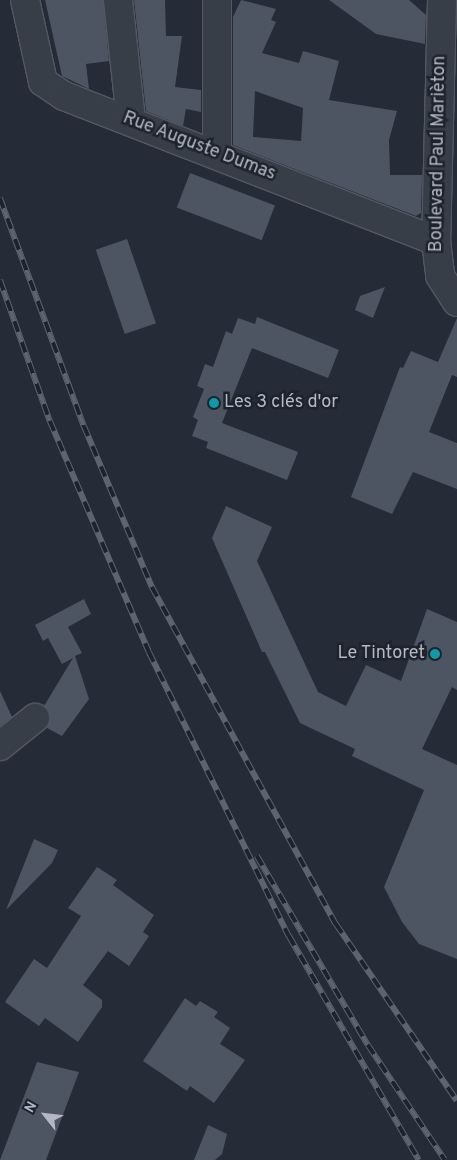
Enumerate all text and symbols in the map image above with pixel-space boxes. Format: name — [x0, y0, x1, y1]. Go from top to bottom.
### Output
street label: Boulevard Paul Marièton — [426, 55, 452, 253]
street label: Rue Auguste Dumas — [119, 108, 279, 186]
place label: Les 3 clés d'or — [224, 392, 338, 414]
marker: Les 3 clés d'or — [208, 397, 220, 409]
place label: Le Tintoret — [337, 643, 425, 665]
marker: Le Tintoret — [429, 648, 441, 660]
north arrow — [20, 1090, 70, 1140]
text: N — [22, 1099, 41, 1116]

